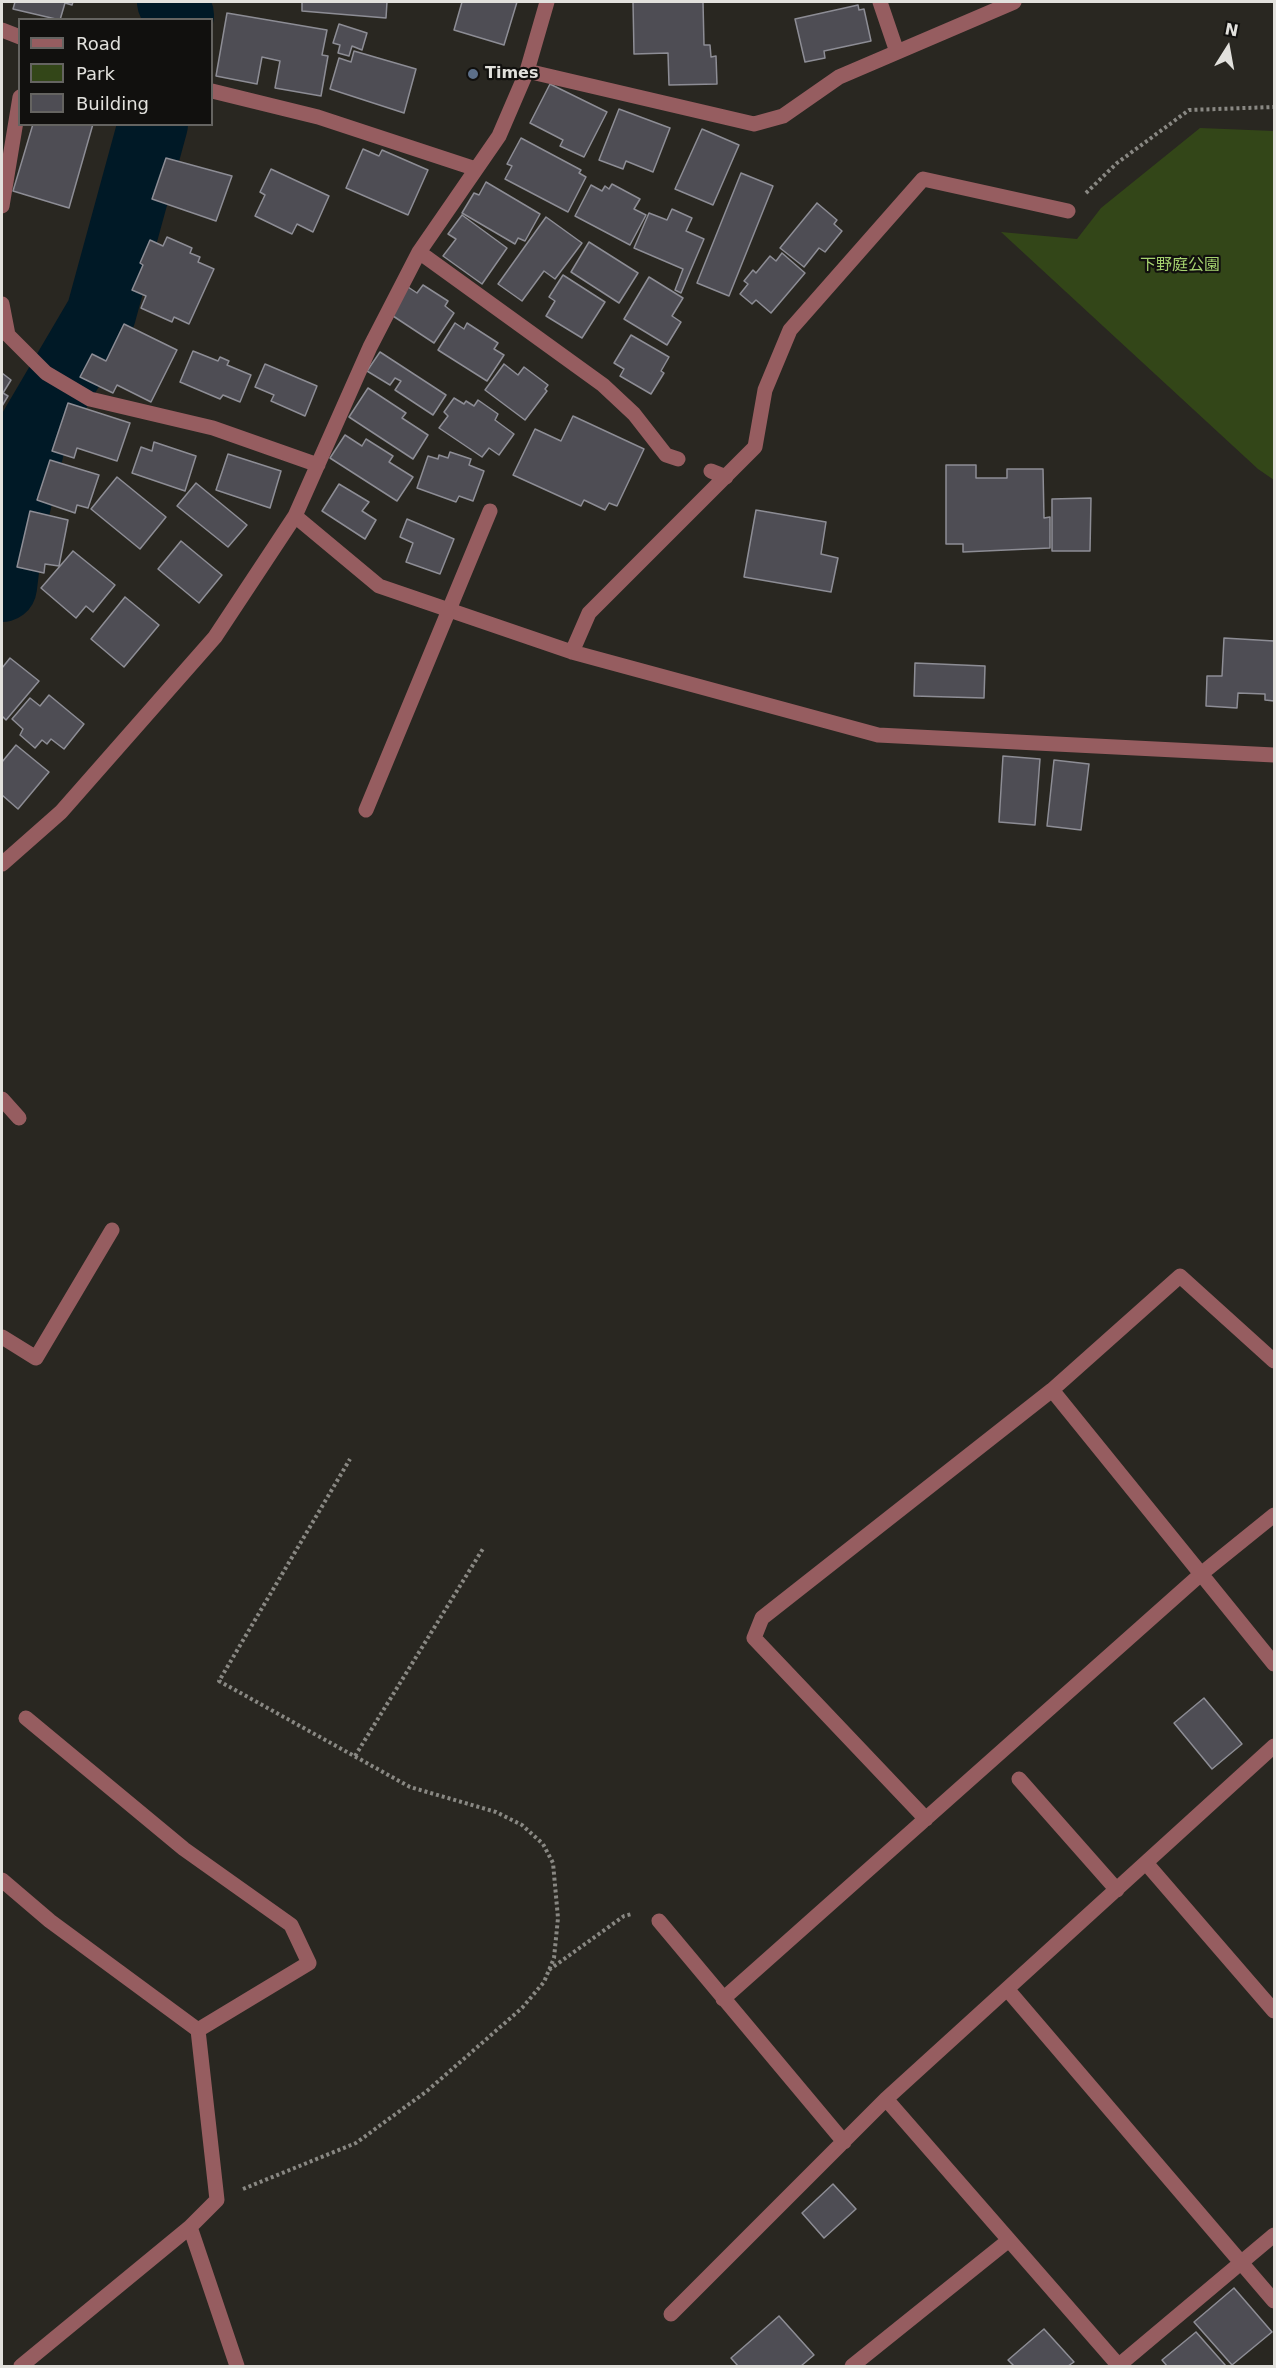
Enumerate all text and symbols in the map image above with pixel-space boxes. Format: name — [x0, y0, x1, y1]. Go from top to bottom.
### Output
legend — [18, 18, 213, 126]
north arrow — [1198, 18, 1258, 78]
text: N — [1223, 19, 1240, 40]
text: Road — [76, 33, 121, 54]
text: Park — [76, 63, 115, 84]
place label: Times — [485, 64, 538, 84]
marker: Times — [466, 67, 480, 81]
text: Building — [76, 93, 149, 114]
park label: 下野庭公園 — [1140, 256, 1220, 276]

